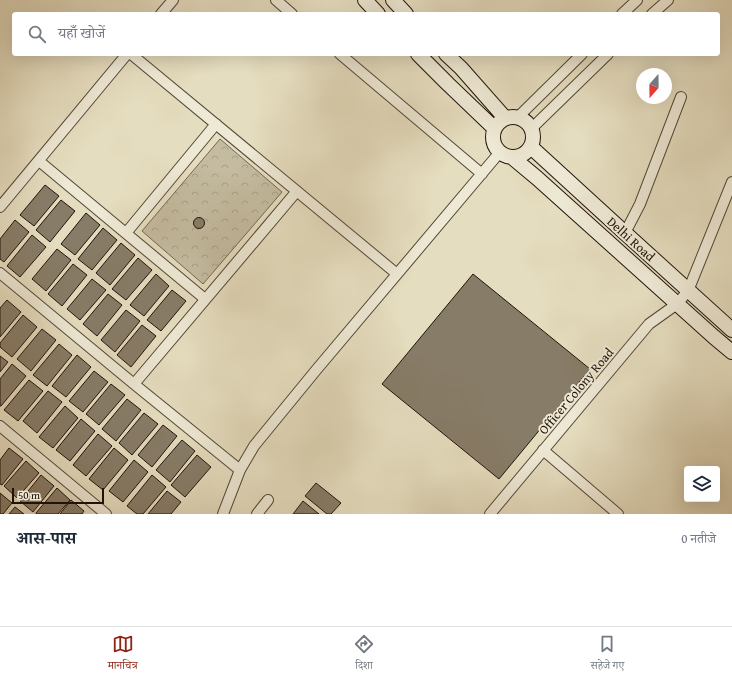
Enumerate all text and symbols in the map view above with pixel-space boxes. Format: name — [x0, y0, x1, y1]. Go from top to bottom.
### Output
search box — [12, 12, 720, 56]
text: यहाँ खोजें — [58, 22, 105, 43]
icon: search — [26, 23, 48, 45]
north arrow — [636, 68, 672, 104]
street label: Delhi Road — [603, 212, 659, 266]
street label: Officer Colony Road — [534, 344, 618, 438]
map controls — [684, 466, 720, 502]
button: layers — [684, 466, 720, 502]
scale bar — [12, 486, 104, 505]
text: 50 m — [18, 487, 40, 503]
text: आस-पास — [16, 525, 76, 550]
text: 0 नतीजे — [681, 529, 716, 548]
tab: मानचित्र — [108, 633, 138, 676]
tab: दिशा — [353, 633, 375, 676]
tab: सहेजे गए — [591, 633, 624, 676]

